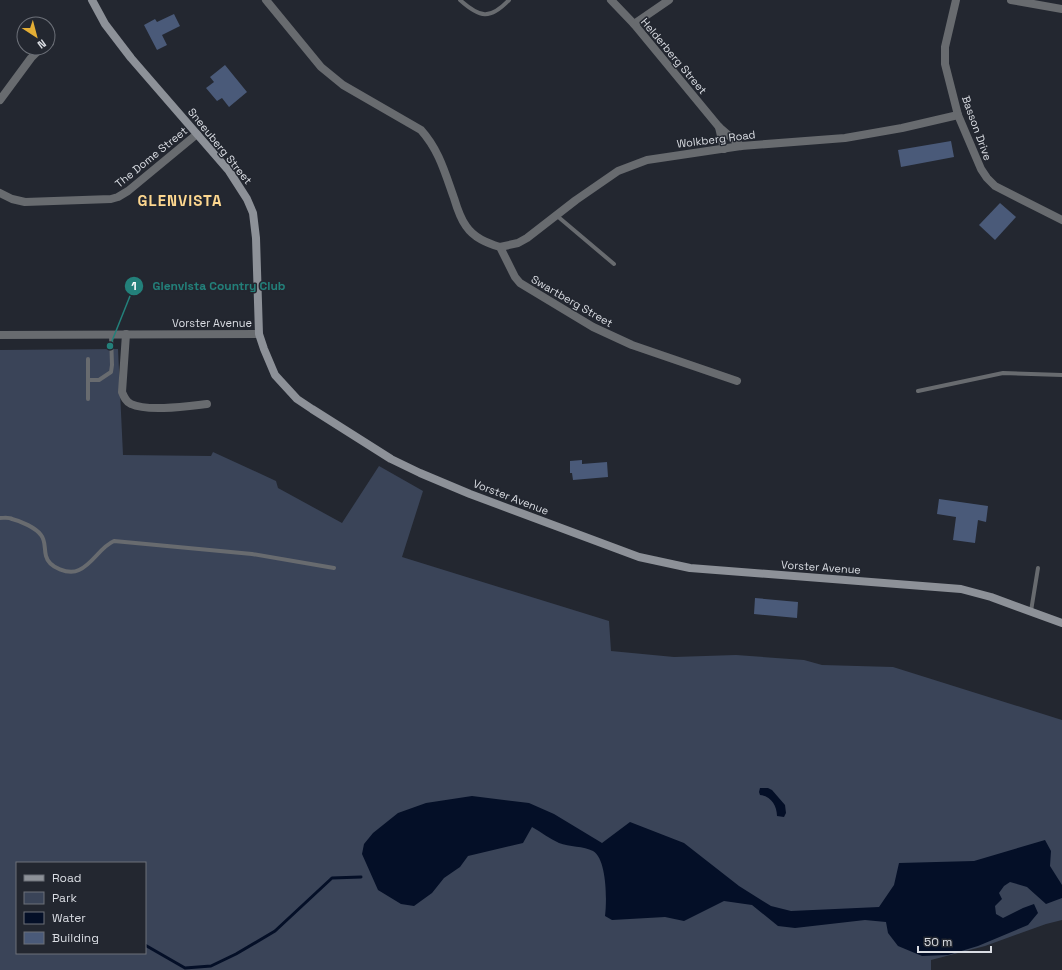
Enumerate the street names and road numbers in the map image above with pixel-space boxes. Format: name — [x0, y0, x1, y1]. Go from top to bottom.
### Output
street label: Helderberg Street — [638, 15, 710, 97]
street label: Basson Drive — [959, 94, 995, 162]
street label: Sneeuberg Street — [185, 105, 255, 187]
street label: The Dome Street — [112, 124, 190, 190]
street label: Wolkberg Road — [676, 127, 756, 151]
street label: Swartberg Street — [529, 272, 615, 330]
street label: Vorster Avenue — [172, 316, 252, 330]
street label: Vorster Avenue — [471, 476, 551, 518]
street label: Vorster Avenue — [781, 557, 861, 577]

